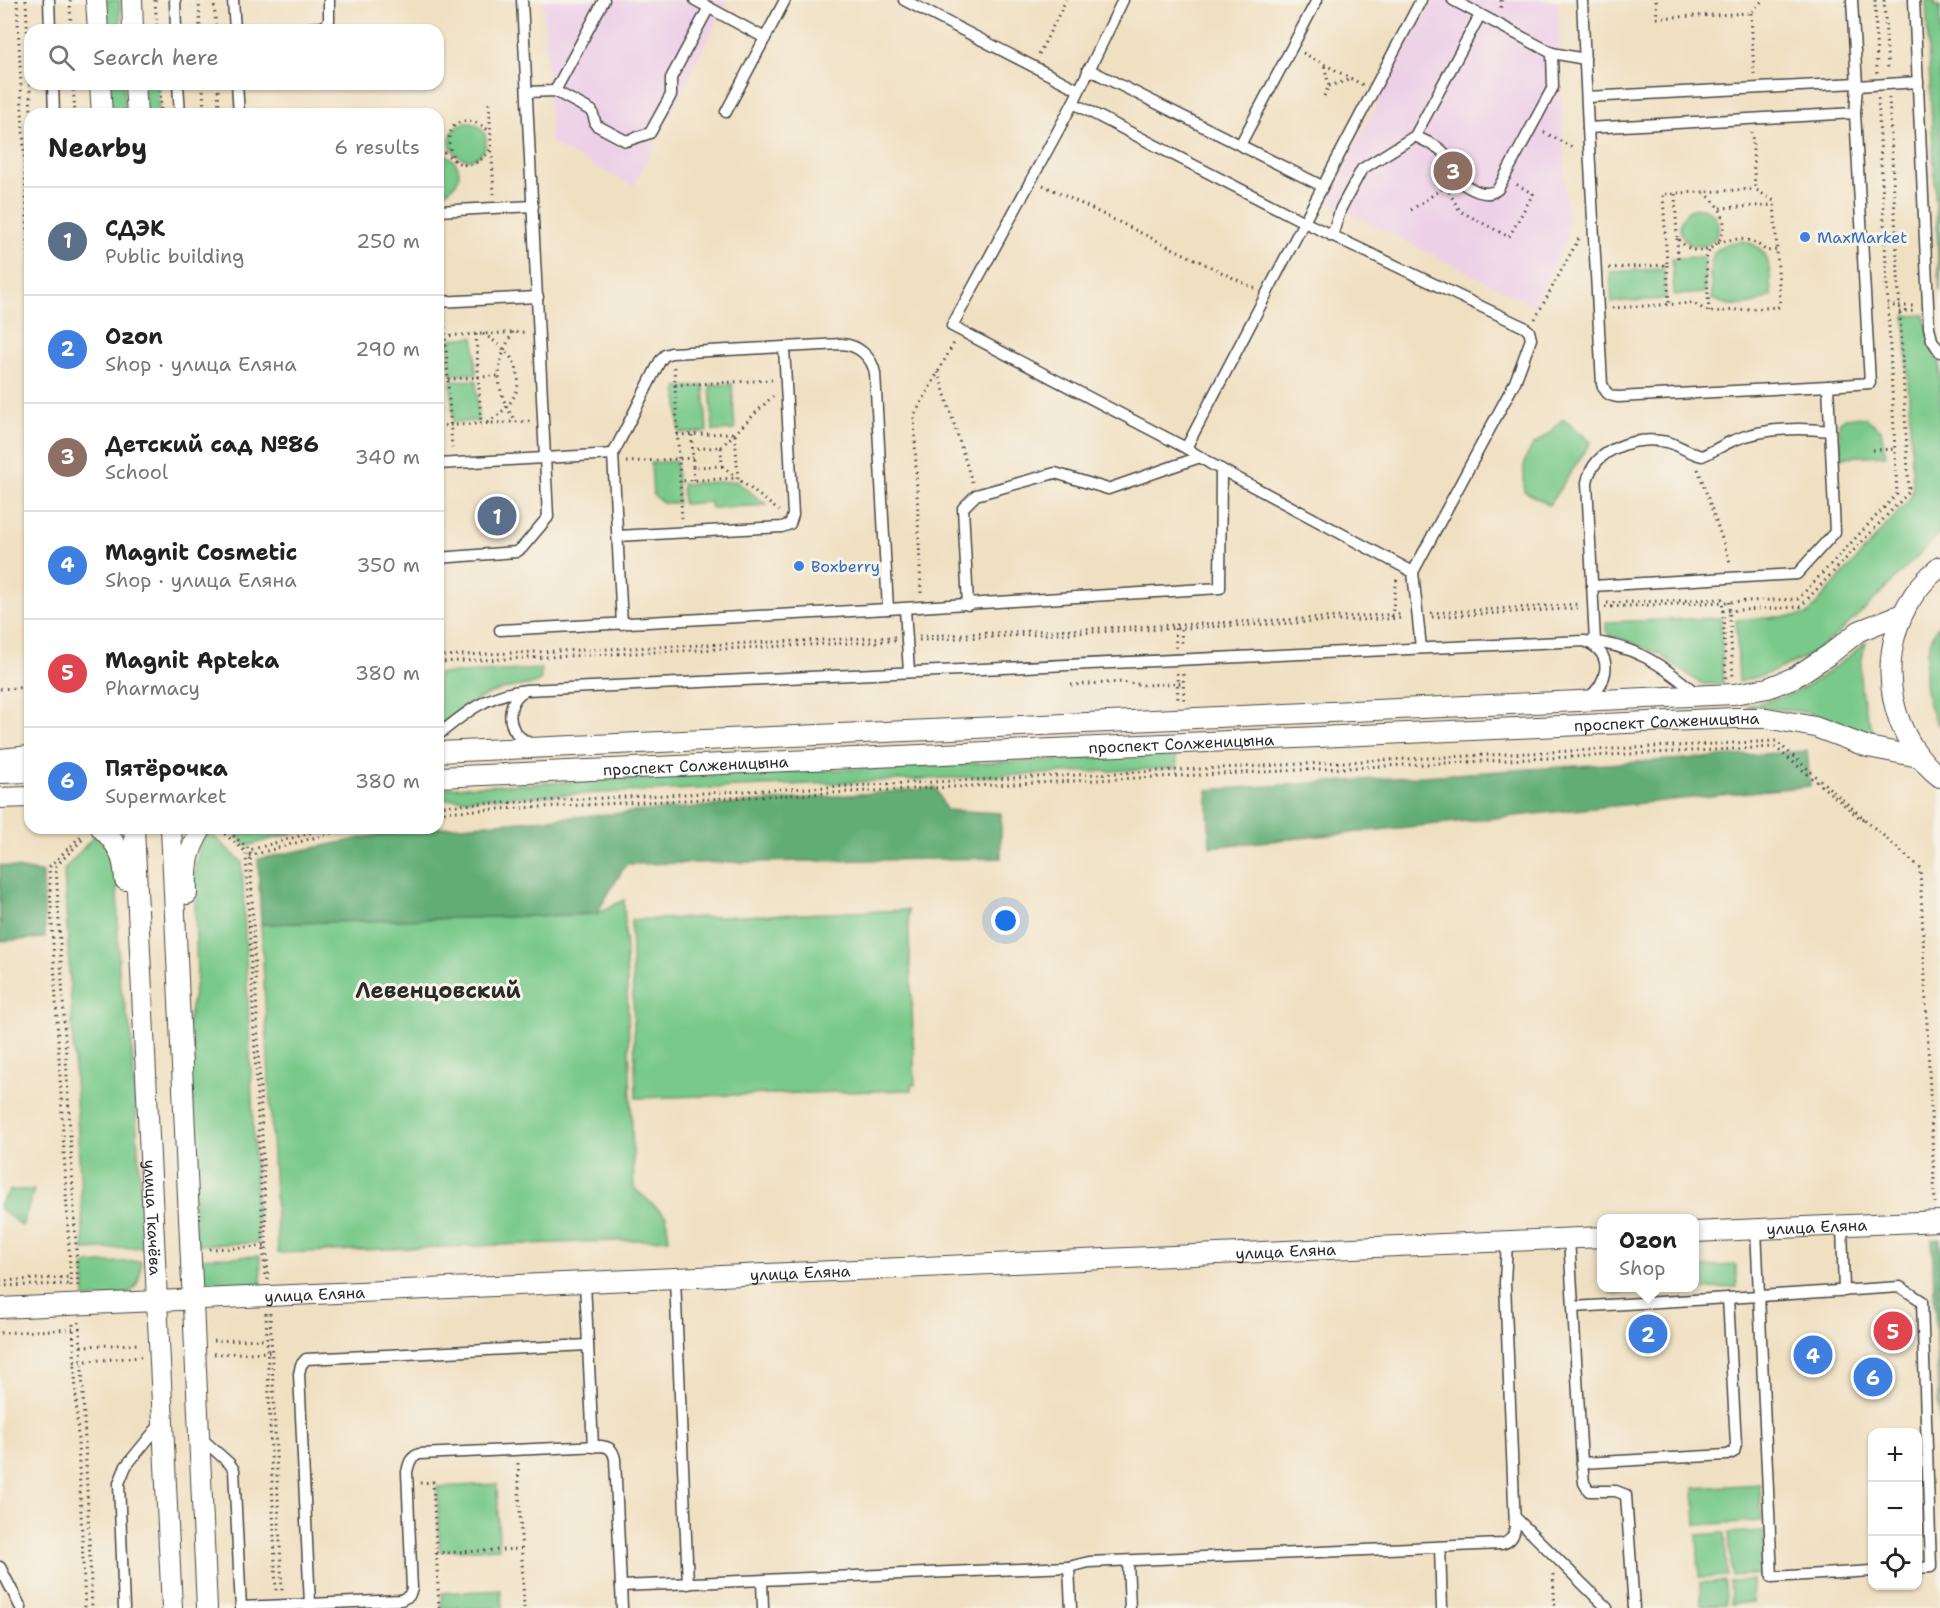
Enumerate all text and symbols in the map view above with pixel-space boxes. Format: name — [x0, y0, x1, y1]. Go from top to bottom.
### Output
search box — [24, 24, 444, 90]
icon: search — [45, 41, 78, 74]
text: Search here — [93, 43, 219, 72]
text: Nearby — [48, 130, 147, 165]
text: 6 results — [334, 134, 420, 160]
pin: 3 — [1434, 148, 1472, 194]
text: СДЭК — [105, 214, 165, 243]
place label: MaxMarket — [1817, 227, 1907, 248]
text: 1 — [63, 228, 72, 254]
text: 250 m — [356, 228, 420, 254]
marker: MaxMarket — [1798, 230, 1812, 244]
text: Public building — [105, 243, 244, 269]
text: Ozon — [105, 322, 163, 351]
text: 2 — [61, 336, 75, 362]
text: 290 m — [355, 336, 420, 362]
text: Shop · улица Еляна — [105, 351, 297, 377]
text: Детский сад №86 — [105, 430, 319, 459]
text: 3 — [61, 444, 75, 470]
text: 340 m — [355, 444, 420, 470]
text: School — [105, 459, 168, 485]
pin: 1 — [478, 494, 516, 538]
text: Magnit Cosmetic — [105, 538, 297, 567]
text: 4 — [61, 552, 75, 578]
text: 350 m — [356, 552, 420, 578]
place label: Boxberry — [811, 556, 880, 577]
marker: Boxberry — [792, 559, 806, 573]
text: Shop · улица Еляна — [105, 567, 297, 593]
text: Magnit Apteka — [105, 646, 279, 675]
text: 5 — [61, 660, 74, 686]
text: 380 m — [355, 660, 420, 686]
text: Pharmacy — [105, 675, 200, 701]
street label: проспект Солженицына — [1573, 707, 1760, 736]
street label: проспект Солженицына — [1088, 728, 1275, 758]
street label: проспект Солженицына — [602, 751, 789, 780]
text: Пятёрочка — [105, 754, 228, 783]
text: 6 — [61, 768, 75, 794]
text: 380 m — [355, 768, 420, 794]
text: Supermarket — [105, 783, 227, 809]
your location — [991, 906, 1020, 935]
district label: Левенцовский — [355, 976, 521, 1005]
street label: улица Ткачёва — [140, 1159, 166, 1276]
popup — [1597, 1214, 1699, 1292]
street label: улица Еляна — [1766, 1214, 1868, 1239]
text: Ozon — [1619, 1226, 1677, 1255]
street label: улица Еляна — [1235, 1238, 1337, 1264]
text: Shop — [1619, 1255, 1666, 1281]
street label: улица Еляна — [749, 1260, 851, 1285]
street label: улица Еляна — [264, 1281, 365, 1307]
pin: 5 — [1874, 1308, 1912, 1354]
pin: 2 — [1628, 1312, 1668, 1356]
pin: 4 — [1794, 1332, 1832, 1378]
pin: 6 — [1854, 1354, 1892, 1400]
map controls — [1868, 1428, 1922, 1590]
button: + — [1868, 1428, 1922, 1482]
button: − — [1868, 1482, 1922, 1536]
button: locate — [1868, 1536, 1922, 1590]

